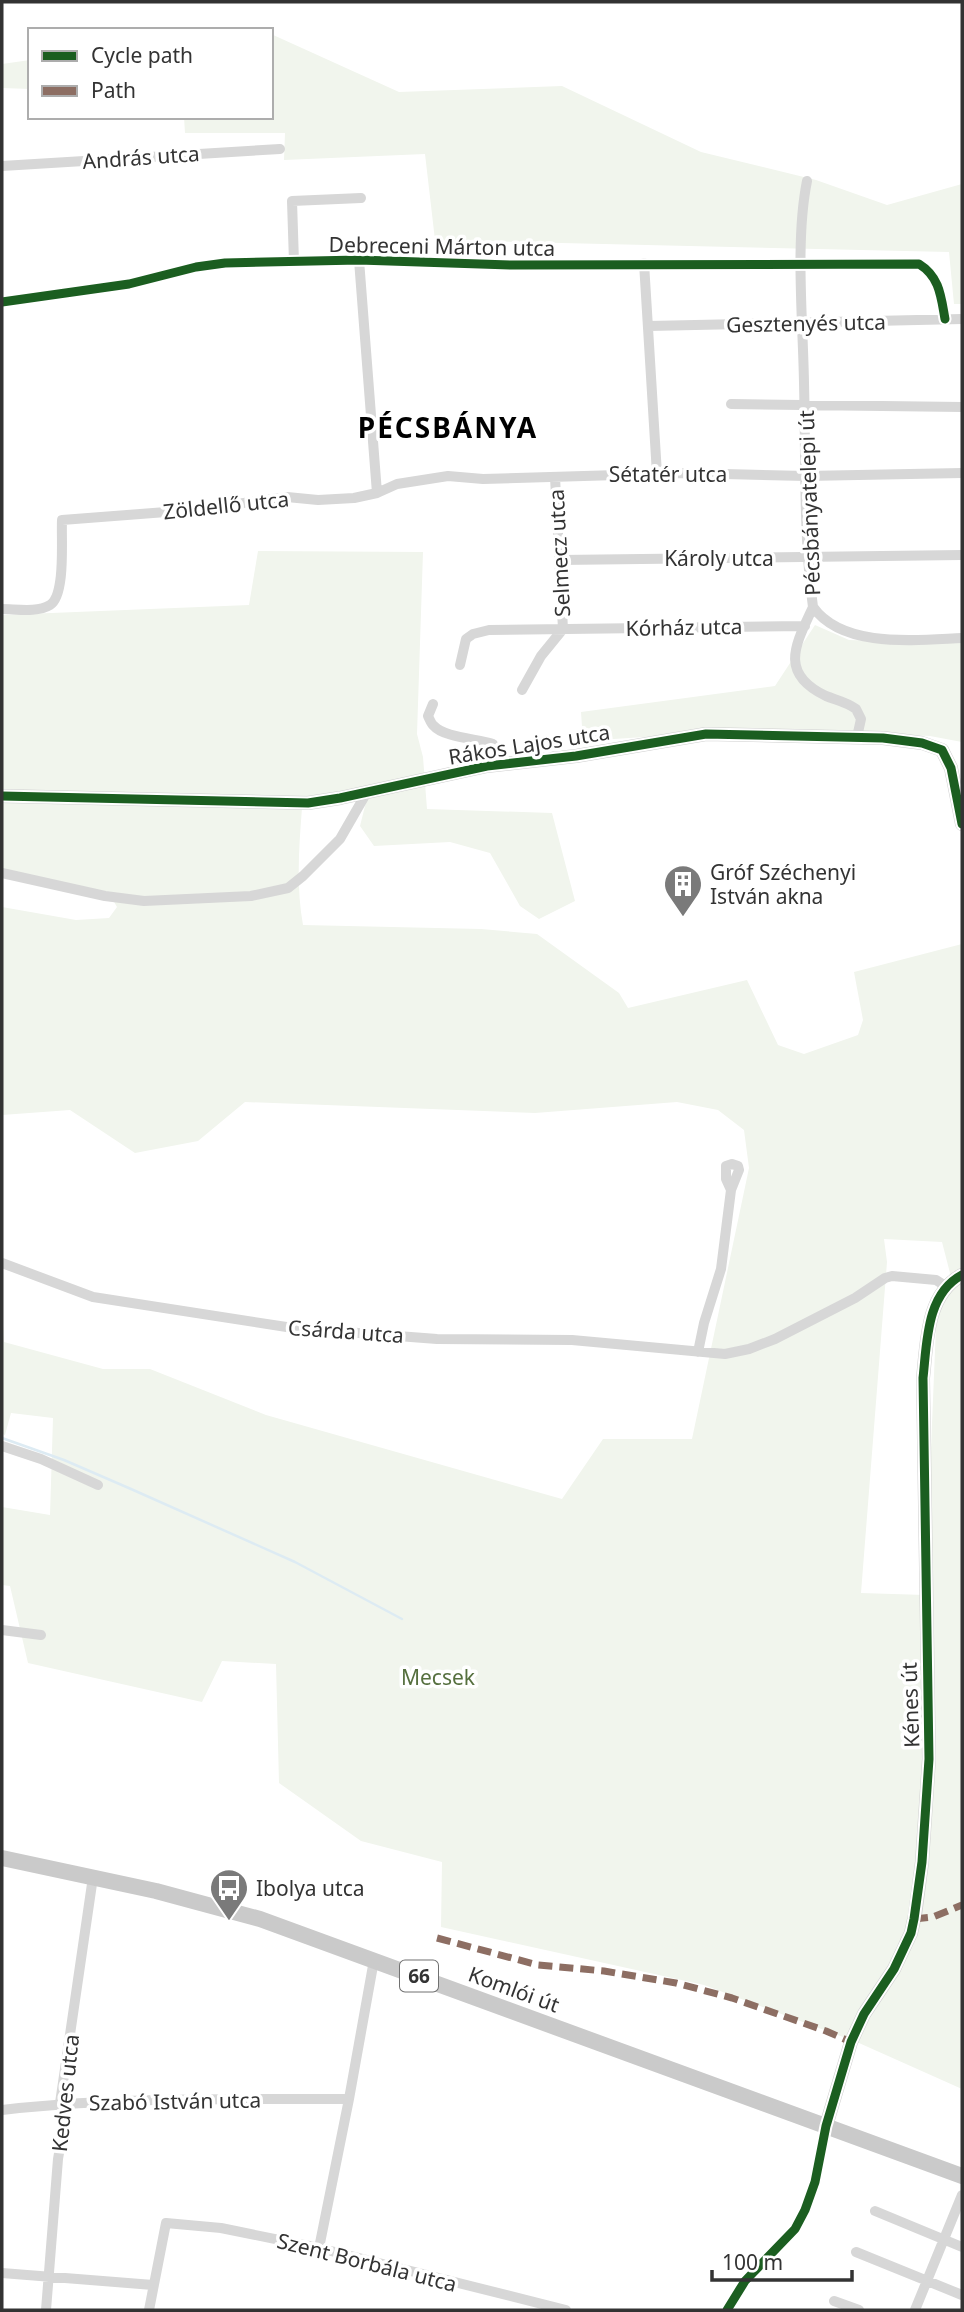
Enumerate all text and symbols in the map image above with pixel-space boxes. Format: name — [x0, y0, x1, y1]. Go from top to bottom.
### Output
legend — [28, 28, 273, 119]
text: Cycle path — [91, 41, 193, 69]
text: Path — [91, 76, 136, 104]
street label: András utca — [82, 139, 200, 175]
street label: Debreceni Márton utca — [328, 230, 556, 262]
street label: Gesztenyés utca — [726, 308, 886, 338]
district label: PÉCSBÁNYA — [358, 408, 538, 446]
street label: Pécsbányatelepi út — [792, 409, 826, 596]
street label: Sétatér utca — [609, 460, 727, 488]
street label: Zöldellő utca — [162, 484, 290, 526]
street label: Selmecz utca — [542, 488, 576, 618]
street label: Károly utca — [664, 544, 774, 572]
street label: Kórház utca — [625, 612, 743, 642]
street label: Rákos Lajos utca — [446, 717, 612, 771]
place label: Gróf Széchenyi István akna — [710, 858, 856, 910]
building icon: Gróf Széchenyi István akna — [662, 863, 704, 918]
street label: Csárda utca — [287, 1313, 405, 1349]
street label: Kénes út — [894, 1661, 925, 1748]
park label: Mecsek — [401, 1663, 476, 1691]
bus stop icon: Ibolya utca — [208, 1867, 250, 1922]
place label: Ibolya utca — [256, 1874, 365, 1902]
road number: 66 — [400, 1960, 438, 1992]
street label: Komlói út — [465, 1960, 564, 2019]
street label: Kedves utca — [45, 2033, 85, 2153]
street label: Szabó István utca — [89, 2085, 261, 2117]
street label: Szent Borbála utca — [274, 2226, 460, 2298]
scale bar — [712, 2238, 852, 2282]
text: 100 m — [722, 2248, 783, 2276]

